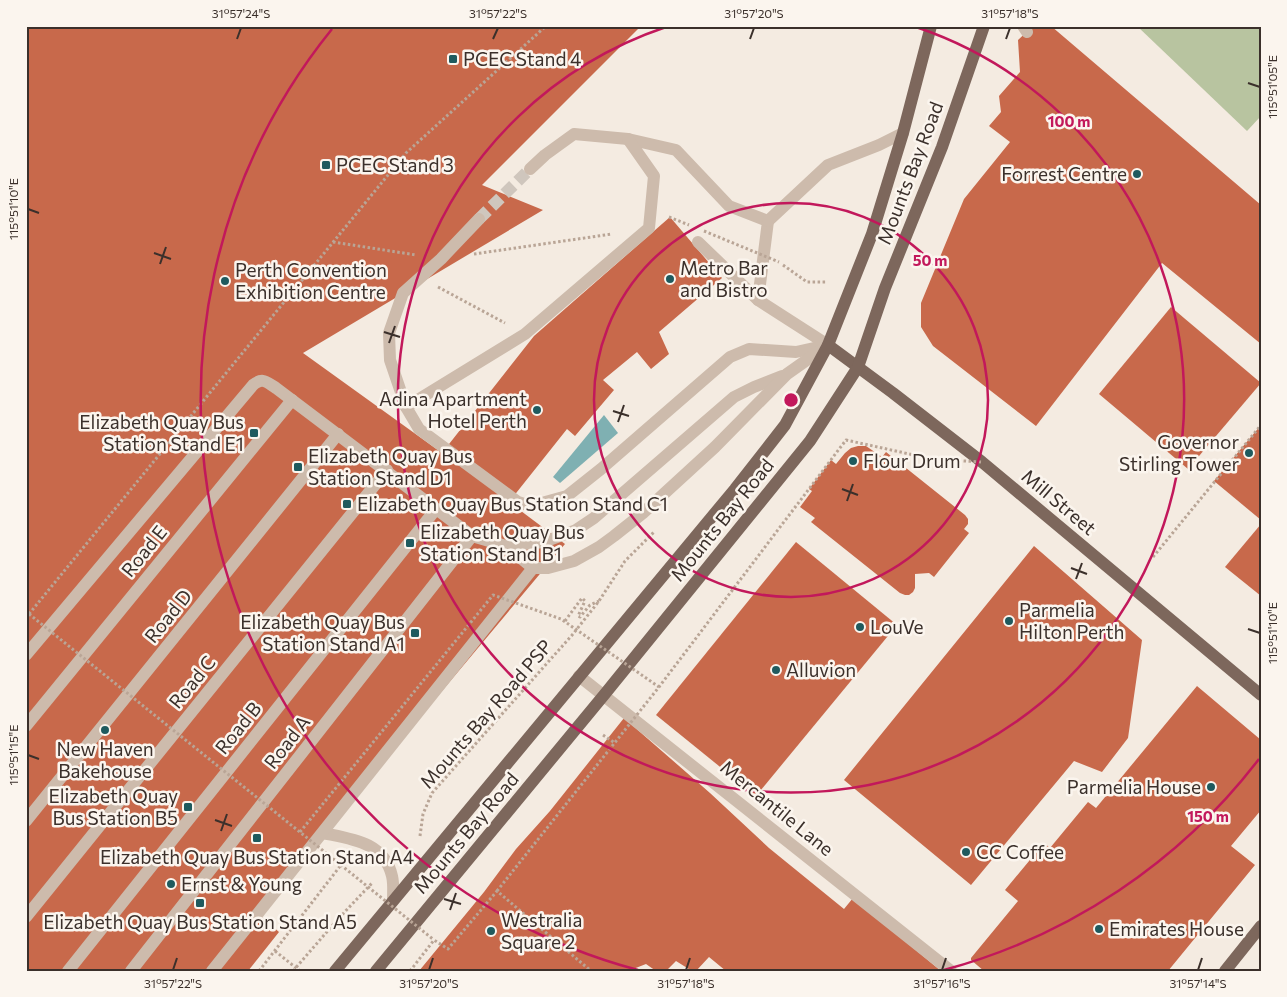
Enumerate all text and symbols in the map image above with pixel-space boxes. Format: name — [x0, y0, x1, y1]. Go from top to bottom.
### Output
text: 31°57'24"S — [212, 6, 270, 20]
text: 31°57'22"S — [469, 6, 527, 20]
text: 31°57'20"S — [724, 6, 784, 20]
text: 31°57'18"S — [981, 6, 1039, 20]
place label: PCEC Stand 4 — [463, 47, 581, 70]
marker: PCEC Stand 4 — [447, 53, 459, 65]
text: 115°51'05"E — [1265, 55, 1279, 119]
street label: Mounts Bay Road — [872, 98, 947, 247]
text: 100 m — [1048, 112, 1090, 130]
place label: PCEC Stand 3 — [336, 153, 454, 176]
marker: PCEC Stand 3 — [320, 159, 332, 171]
place label: Forrest Centre — [1001, 162, 1127, 185]
marker: Forrest Centre — [1131, 168, 1143, 180]
text: 115°51'10"E — [6, 178, 20, 240]
text: 50 m — [913, 251, 947, 269]
place label: Metro Bar and Bistro — [680, 256, 768, 301]
place label: Perth Convention Exhibition Centre — [235, 258, 387, 303]
marker: Metro Bar and Bistro — [664, 273, 676, 285]
marker: Perth Convention Exhibition Centre — [219, 275, 231, 287]
place label: Adina Apartment Hotel Perth — [379, 387, 527, 432]
centre of rings — [782, 391, 800, 409]
marker: Adina Apartment Hotel Perth — [531, 404, 543, 416]
place label: Elizabeth Quay Bus Station Stand E1 — [79, 410, 244, 455]
marker: Elizabeth Quay Bus Station Stand E1 — [248, 427, 260, 439]
place label: Governor Stirling Tower — [1119, 430, 1239, 475]
place label: Elizabeth Quay Bus Station Stand D1 — [308, 444, 473, 489]
marker: Governor Stirling Tower — [1243, 447, 1255, 459]
place label: Flour Drum — [863, 449, 961, 472]
street label: Mounts Bay Road — [665, 454, 778, 586]
marker: Flour Drum — [847, 455, 859, 467]
marker: Elizabeth Quay Bus Station Stand D1 — [292, 461, 304, 473]
street label: Mill Street — [1017, 464, 1101, 540]
place label: Elizabeth Quay Bus Station Stand C1 — [357, 492, 668, 515]
marker: Elizabeth Quay Bus Station Stand C1 — [341, 498, 353, 510]
street label: Road E — [116, 520, 171, 581]
place label: Elizabeth Quay Bus Station Stand B1 — [420, 520, 585, 565]
marker: Elizabeth Quay Bus Station Stand B1 — [404, 537, 416, 549]
street label: Road D — [139, 584, 196, 647]
place label: Parmelia Hilton Perth — [1019, 598, 1124, 643]
text: 115°51'10"E — [1265, 602, 1279, 664]
place label: Elizabeth Quay Bus Station Stand A1 — [240, 610, 405, 655]
place label: LouVe — [870, 615, 924, 638]
marker: Parmelia Hilton Perth — [1003, 615, 1015, 627]
marker: LouVe — [854, 621, 866, 633]
marker: Elizabeth Quay Bus Station Stand A1 — [409, 627, 421, 639]
street label: Mounts Bay Road PSP — [415, 635, 557, 793]
street label: Road C — [163, 651, 220, 713]
place label: Alluvion — [786, 658, 856, 681]
marker: Alluvion — [770, 664, 782, 676]
street label: Road B — [210, 697, 266, 758]
street label: Road A — [259, 711, 314, 773]
marker: New Haven Bakehouse — [99, 724, 111, 736]
text: 115°51'15"E — [6, 725, 20, 785]
place label: New Haven Bakehouse — [56, 737, 154, 782]
street label: Mercantile Lane — [716, 755, 838, 860]
street label: Mounts Bay Road — [408, 767, 523, 898]
place label: Parmelia House — [1067, 775, 1201, 798]
marker: Parmelia House — [1205, 781, 1217, 793]
place label: Elizabeth Quay Bus Station B5 — [49, 784, 178, 829]
marker: Elizabeth Quay Bus Station B5 — [182, 801, 194, 813]
text: 150 m — [1187, 807, 1229, 825]
marker: Elizabeth Quay Bus Station Stand A4 — [251, 832, 263, 844]
place label: CC Coffee — [976, 840, 1064, 863]
place label: Elizabeth Quay Bus Station Stand A4 — [100, 845, 414, 868]
marker: CC Coffee — [960, 846, 972, 858]
place label: Ernst & Young — [181, 872, 302, 895]
marker: Ernst & Young — [165, 878, 177, 890]
marker: Elizabeth Quay Bus Station Stand A5 — [194, 897, 206, 909]
place label: Westralia Square 2 — [501, 908, 582, 953]
place label: Elizabeth Quay Bus Station Stand A5 — [43, 910, 357, 933]
place label: Emirates House — [1109, 917, 1244, 940]
marker: Emirates House — [1093, 923, 1105, 935]
marker: Westralia Square 2 — [485, 925, 497, 937]
text: 31°57'22"S — [144, 976, 202, 990]
text: 31°57'20"S — [399, 976, 459, 990]
text: 31°57'18"S — [657, 976, 715, 990]
text: 31°57'16"S — [913, 976, 971, 990]
text: 31°57'14"S — [1169, 976, 1227, 990]

